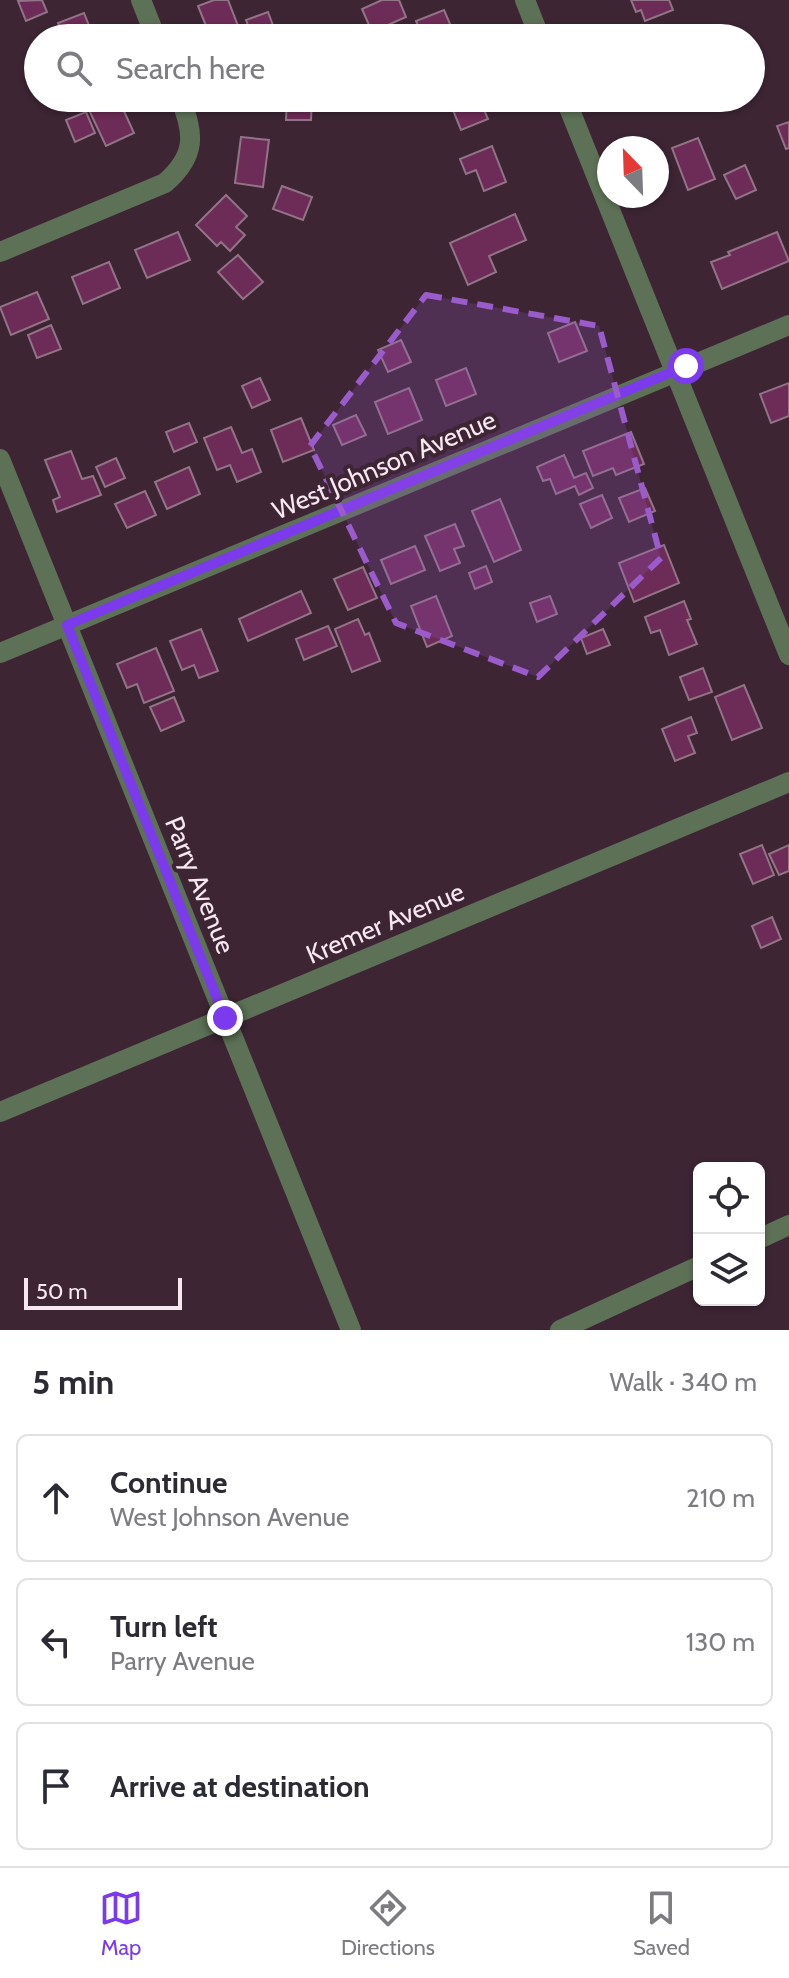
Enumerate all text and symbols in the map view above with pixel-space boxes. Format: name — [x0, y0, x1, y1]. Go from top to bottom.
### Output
search box — [24, 24, 765, 112]
icon: search — [52, 46, 96, 90]
text: Search here — [116, 50, 265, 87]
north arrow — [597, 136, 669, 208]
route start — [668, 348, 704, 384]
street label: West Johnson Avenue — [268, 404, 500, 526]
street label: Parry Avenue — [158, 812, 242, 958]
street label: Kremer Avenue — [301, 875, 469, 971]
route end — [207, 1000, 243, 1036]
map controls — [693, 1162, 765, 1306]
button: locate — [693, 1162, 765, 1234]
button: layers — [693, 1234, 765, 1306]
scale bar — [24, 1274, 182, 1310]
text: 50 m — [36, 1278, 88, 1305]
text: 5 min — [32, 1361, 114, 1403]
text: Walk · 340 m — [609, 1366, 757, 1398]
text: Continue — [110, 1464, 227, 1501]
icon: ahead — [34, 1476, 78, 1520]
text: 210 m — [686, 1482, 755, 1514]
text: West Johnson Avenue — [110, 1501, 349, 1533]
text: Turn left — [110, 1608, 218, 1645]
icon: left — [34, 1620, 78, 1664]
text: 130 m — [686, 1626, 755, 1658]
text: Parry Avenue — [110, 1645, 255, 1677]
icon: arrive — [34, 1764, 78, 1808]
text: Arrive at destination — [110, 1768, 370, 1805]
tab: Map — [99, 1886, 143, 1961]
tab: Directions — [341, 1886, 435, 1961]
tab: Saved — [633, 1886, 690, 1961]

